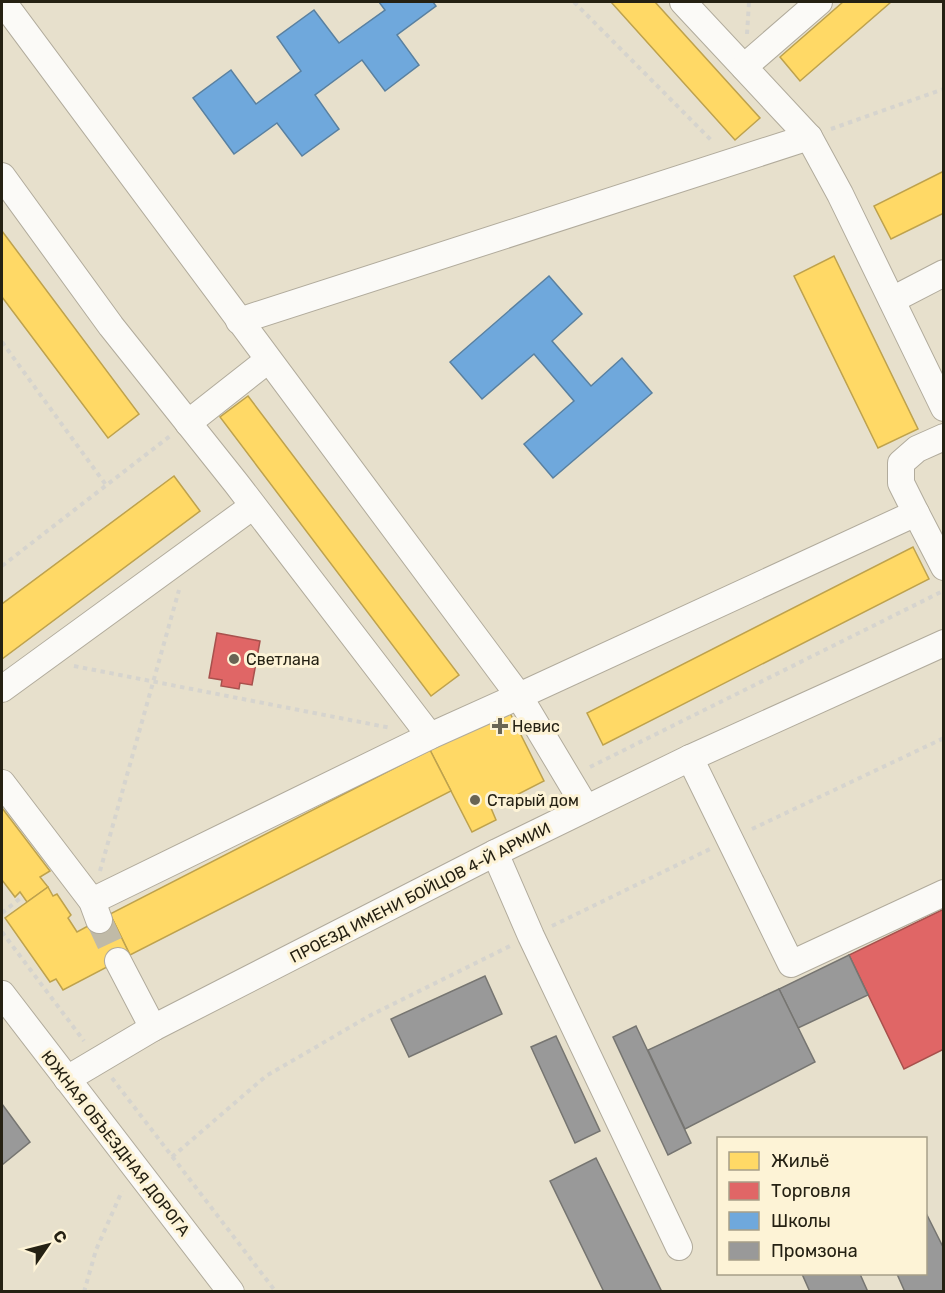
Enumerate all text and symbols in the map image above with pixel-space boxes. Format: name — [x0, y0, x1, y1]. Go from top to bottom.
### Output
place label: Светлана — [246, 650, 319, 669]
marker: Светлана — [227, 652, 241, 666]
place label: Невис — [512, 717, 560, 736]
marker: Невис — [493, 719, 507, 733]
place label: Старый дом — [487, 791, 579, 810]
marker: Старый дом — [468, 793, 482, 807]
street label: ПРОЕЗД ИМЕНИ БОЙЦОВ 4-Й АРМИИ — [287, 818, 554, 967]
street label: ЮЖНАЯ ОБЪЕЗДНАЯ ДОРОГА — [37, 1047, 194, 1240]
legend — [717, 1137, 927, 1275]
text: Жильё — [771, 1150, 829, 1172]
text: Торговля — [771, 1180, 851, 1202]
text: Школы — [771, 1210, 831, 1232]
north arrow — [18, 1215, 78, 1275]
text: С — [49, 1227, 71, 1247]
text: Промзона — [771, 1240, 858, 1262]

